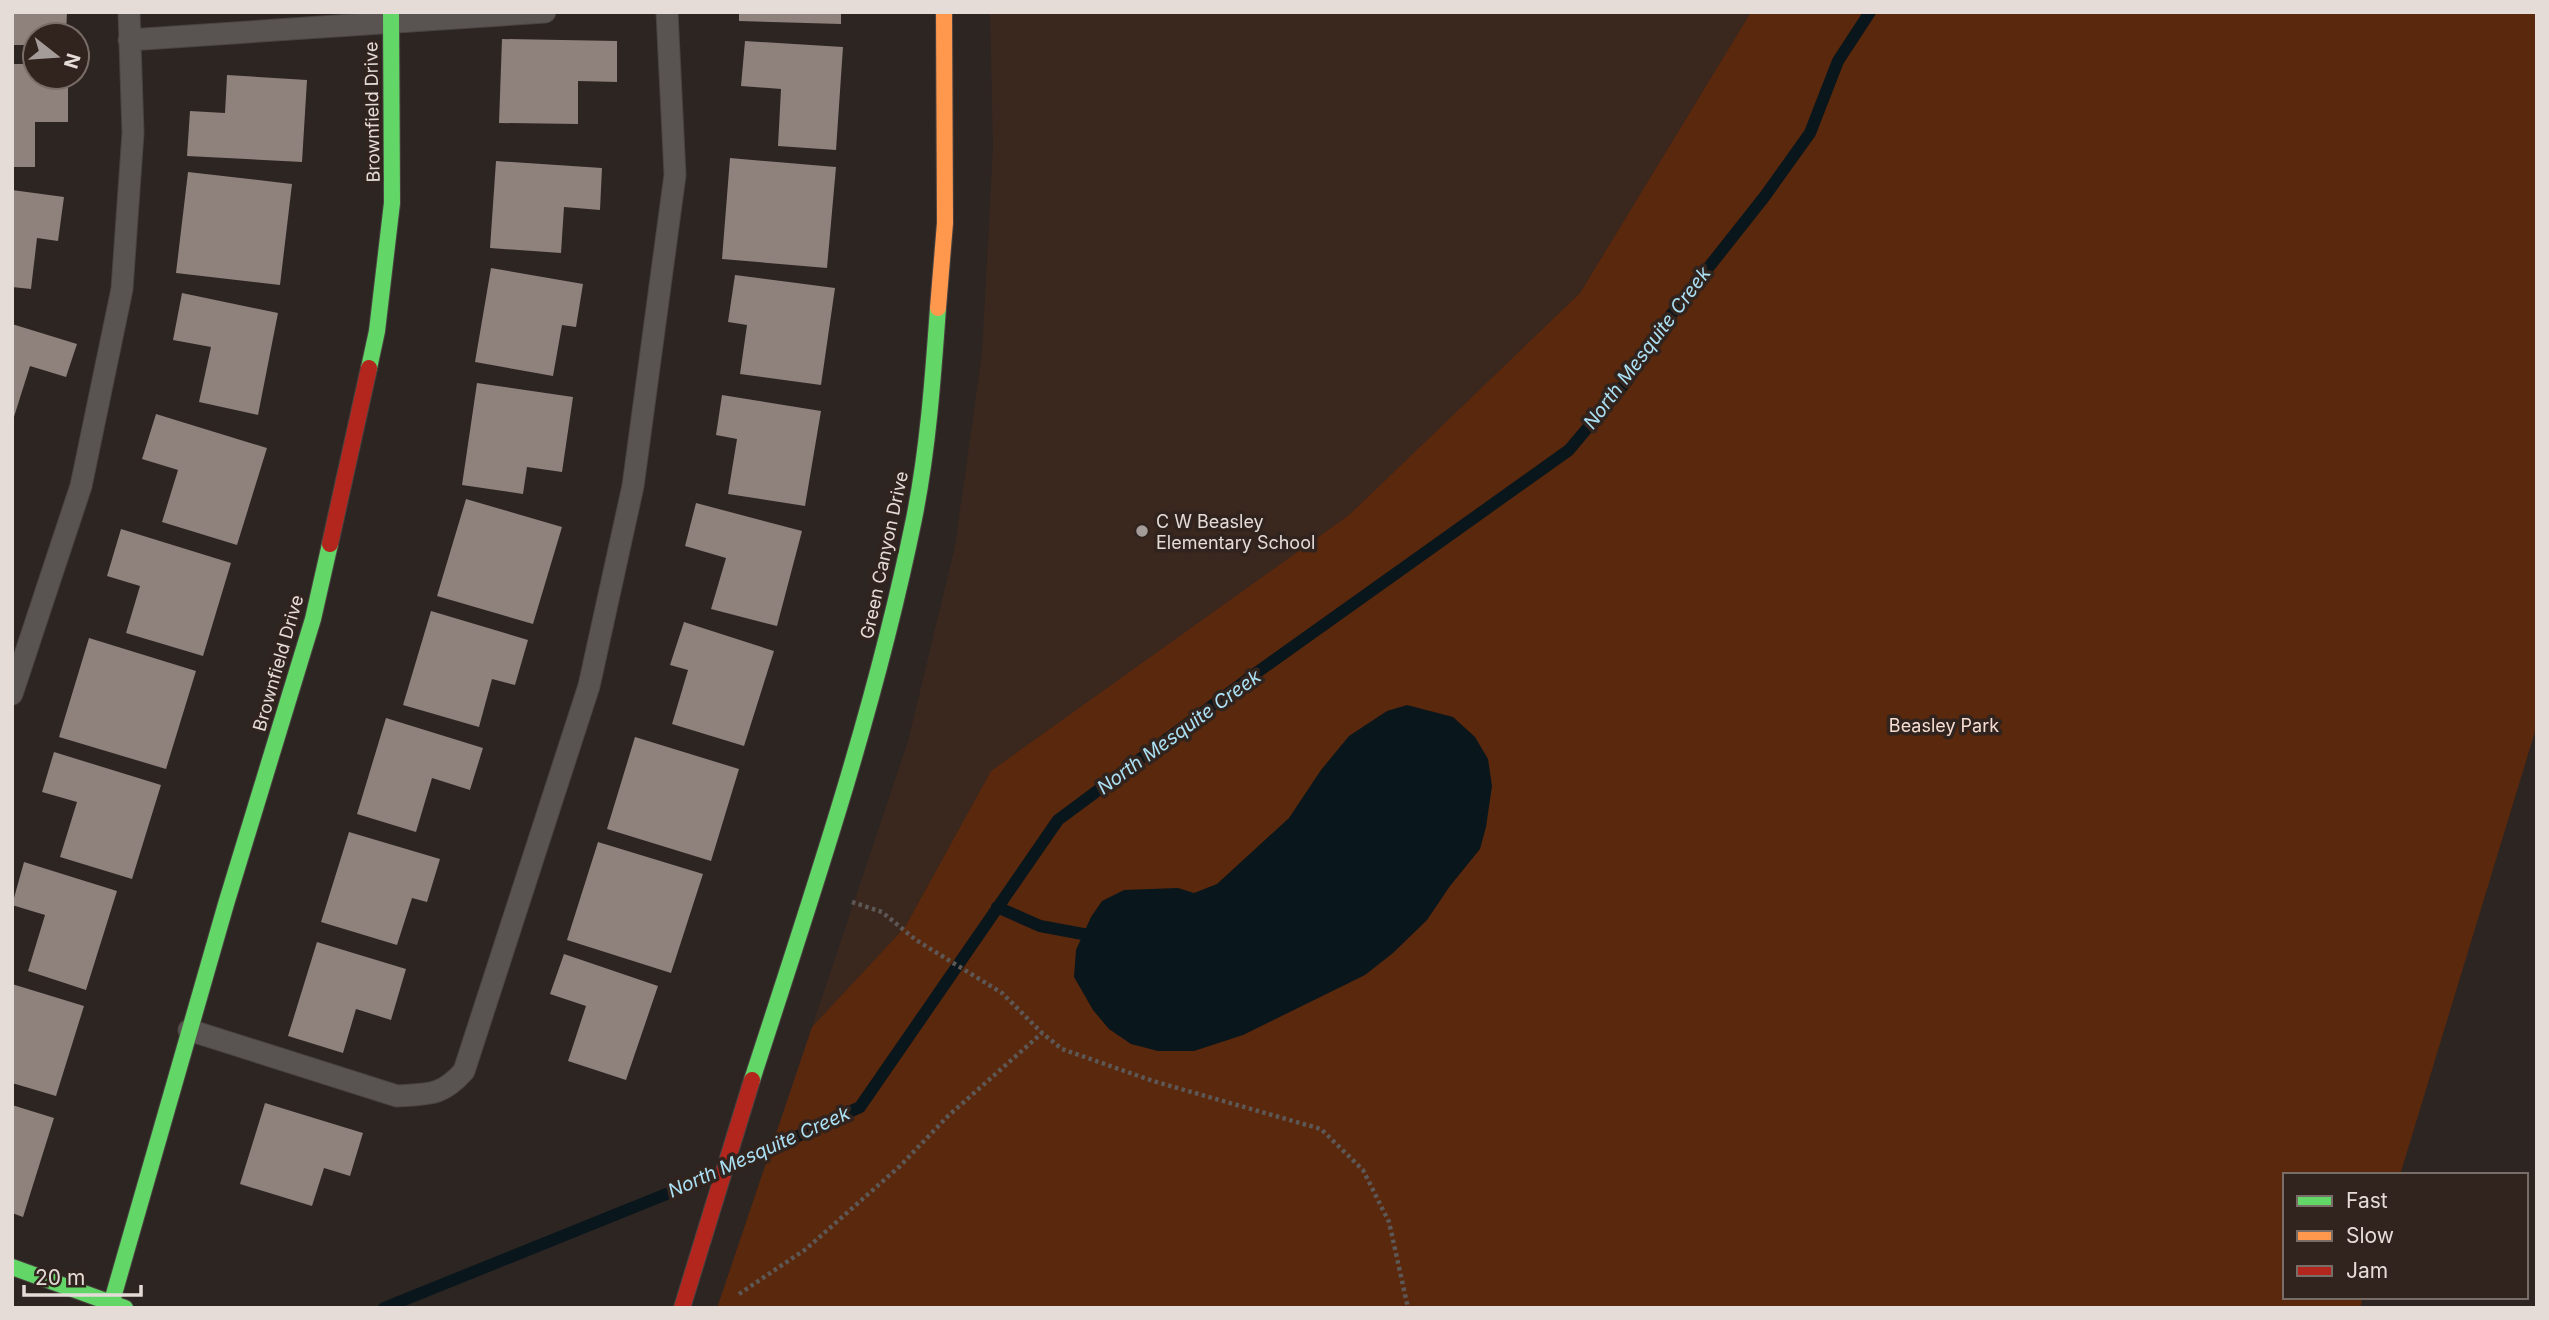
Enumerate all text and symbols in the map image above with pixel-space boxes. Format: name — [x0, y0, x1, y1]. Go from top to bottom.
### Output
north arrow — [21, 21, 91, 91]
street label: Brownfield Drive — [360, 41, 384, 183]
text: N — [59, 51, 85, 71]
water label: North Mesquite Creek — [1579, 262, 1716, 434]
street label: Green Canyon Drive — [856, 469, 912, 641]
place label: C W Beasley Elementary School — [1156, 511, 1315, 553]
marker: C W Beasley Elementary School — [1134, 523, 1150, 539]
street label: Brownfield Drive — [249, 592, 307, 734]
water label: North Mesquite Creek — [1093, 664, 1266, 799]
park label: Beasley Park — [1889, 715, 1999, 736]
water label: North Mesquite Creek — [664, 1101, 854, 1203]
legend — [2283, 1173, 2528, 1299]
text: Fast — [2346, 1188, 2388, 1213]
text: Slow — [2346, 1223, 2394, 1248]
scale bar — [24, 1254, 142, 1298]
text: Jam — [2346, 1258, 2388, 1283]
text: 20 m — [35, 1265, 85, 1290]

